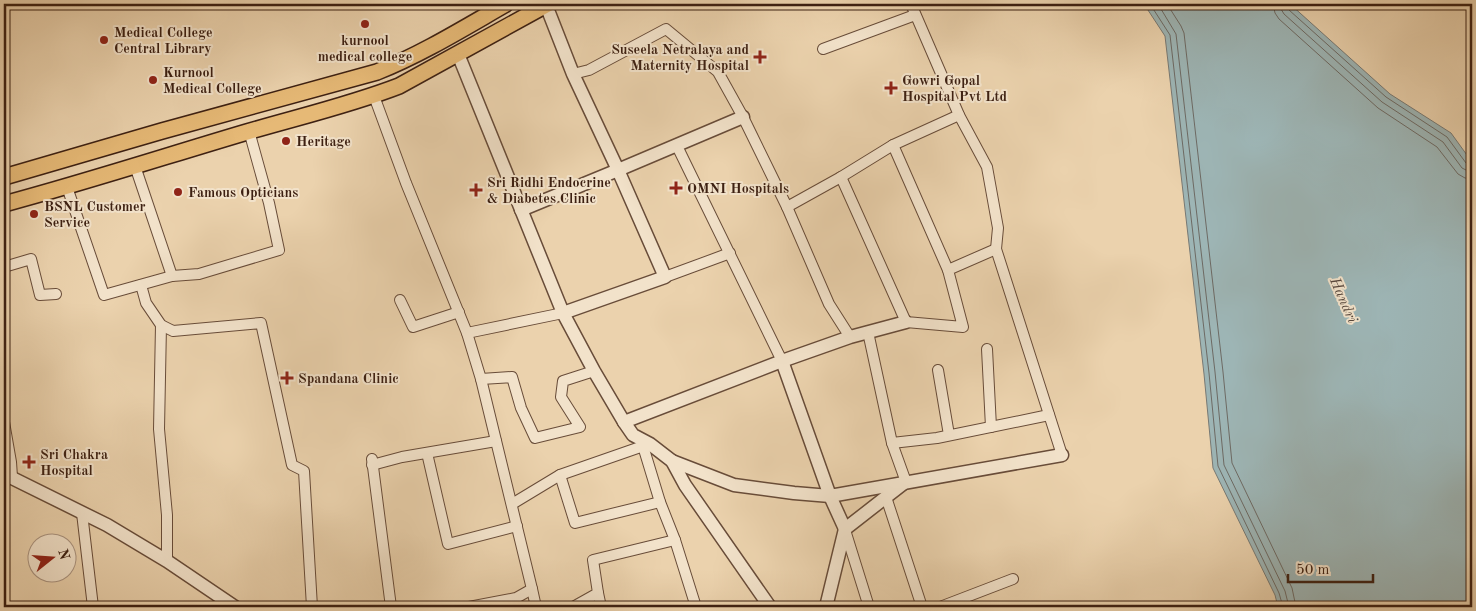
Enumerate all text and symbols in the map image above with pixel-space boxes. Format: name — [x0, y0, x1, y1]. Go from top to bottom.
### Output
marker: kurnool medical college — [359, 18, 371, 30]
place label: Medical College Central Library — [114, 26, 213, 56]
marker: Medical College Central Library — [98, 34, 110, 46]
place label: kurnool medical college — [318, 34, 412, 64]
place label: Suseela Netralaya and Maternity Hospital — [611, 43, 749, 73]
marker: Suseela Netralaya and Maternity Hospital — [753, 50, 767, 64]
place label: Kurnool Medical College — [163, 66, 262, 96]
marker: Kurnool Medical College — [147, 74, 159, 86]
place label: Gowri Gopal Hospital Pvt Ltd — [902, 74, 1008, 104]
marker: Gowri Gopal Hospital Pvt Ltd — [884, 81, 898, 95]
marker: Heritage — [280, 135, 292, 147]
place label: Heritage — [296, 135, 351, 149]
place label: Sri Ridhi Endocrine & Diabetes Clinic — [487, 176, 611, 206]
marker: OMNI Hospitals — [669, 181, 683, 195]
place label: OMNI Hospitals — [687, 182, 789, 196]
marker: Sri Ridhi Endocrine & Diabetes Clinic — [469, 183, 483, 197]
marker: Famous Opticians — [172, 186, 184, 198]
place label: Famous Opticians — [188, 186, 298, 200]
place label: BSNL Customer Service — [44, 200, 146, 230]
marker: BSNL Customer Service — [28, 208, 40, 220]
water label: Handri — [1326, 275, 1359, 326]
marker: Spandana Clinic — [280, 371, 294, 385]
place label: Spandana Clinic — [298, 372, 399, 386]
place label: Sri Chakra Hospital — [40, 448, 108, 478]
marker: Sri Chakra Hospital — [22, 455, 36, 469]
north arrow — [28, 534, 78, 584]
text: N — [55, 547, 72, 562]
scale bar — [1288, 551, 1374, 583]
text: 50 m — [1296, 563, 1330, 578]

